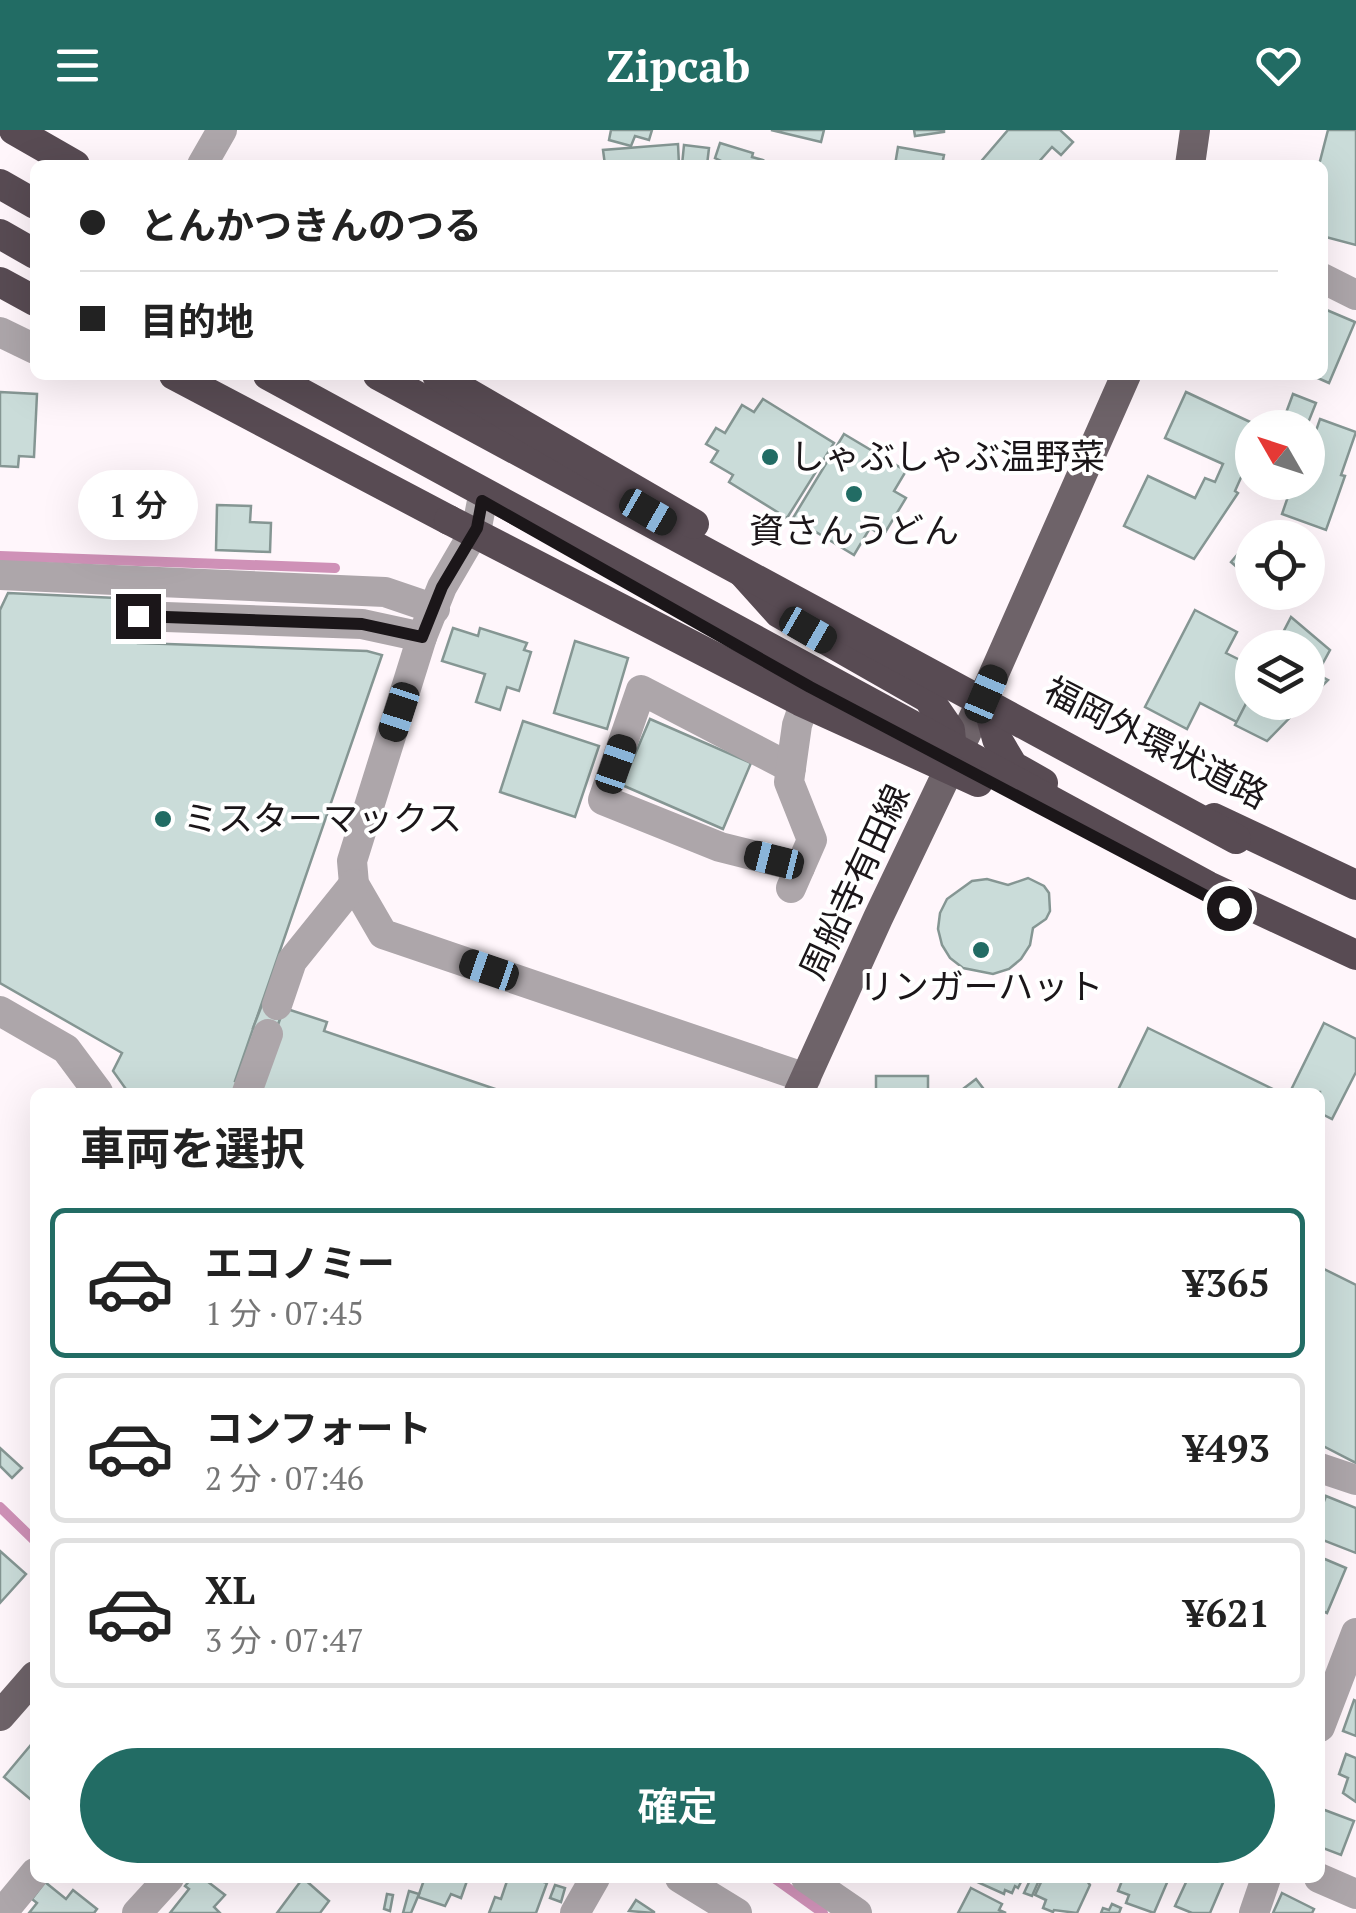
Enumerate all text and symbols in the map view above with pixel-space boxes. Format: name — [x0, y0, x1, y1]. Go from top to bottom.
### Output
text: Zipcab — [606, 35, 750, 95]
icon: menu — [50, 38, 105, 93]
icon: heart — [1251, 38, 1306, 93]
text: とんかつきんのつる — [140, 200, 482, 250]
text: 目的地 — [140, 296, 254, 346]
north arrow — [1235, 410, 1325, 500]
map controls — [1235, 410, 1325, 720]
place label: しゃぶしゃぶ温野菜 — [790, 433, 1105, 479]
marker: しゃぶしゃぶ温野菜 — [759, 446, 781, 468]
callout: 1 分 — [78, 471, 198, 541]
marker: 資さんうどん — [843, 483, 865, 505]
text: 1 分 — [109, 484, 167, 526]
car — [615, 484, 681, 540]
place label: 資さんうどん — [749, 507, 959, 553]
button: locate — [1235, 520, 1325, 610]
route end — [116, 594, 161, 639]
car — [775, 602, 841, 658]
button: layers — [1235, 630, 1325, 720]
car — [960, 661, 1012, 727]
street label: 福岡外環状道路 — [1037, 666, 1276, 818]
car — [375, 679, 423, 745]
car — [592, 731, 640, 797]
street label: 周船寺有田線 — [789, 777, 919, 986]
place label: ミスターマックス — [183, 795, 462, 841]
marker: ミスターマックス — [152, 808, 174, 830]
car — [741, 838, 807, 882]
route start — [1207, 886, 1252, 931]
marker: リンガーハット — [970, 939, 992, 961]
car — [456, 946, 522, 994]
place label: リンガーハット — [859, 963, 1103, 1009]
text: 車両を選択 — [80, 1118, 305, 1178]
icon: car — [85, 1238, 175, 1328]
text: エコノミー — [205, 1238, 395, 1288]
text: ¥365 — [1184, 1258, 1270, 1308]
text: 1 分 · 07:45 — [205, 1292, 364, 1334]
icon: car — [85, 1403, 175, 1493]
text: コンフォート — [205, 1403, 432, 1453]
text: ¥493 — [1184, 1423, 1270, 1473]
text: 2 分 · 07:46 — [205, 1457, 364, 1499]
text: XL — [205, 1565, 255, 1615]
icon: car — [85, 1568, 175, 1658]
text: ¥621 — [1184, 1588, 1270, 1638]
text: 3 分 · 07:47 — [205, 1619, 364, 1661]
button: 確定 — [80, 1748, 1275, 1863]

